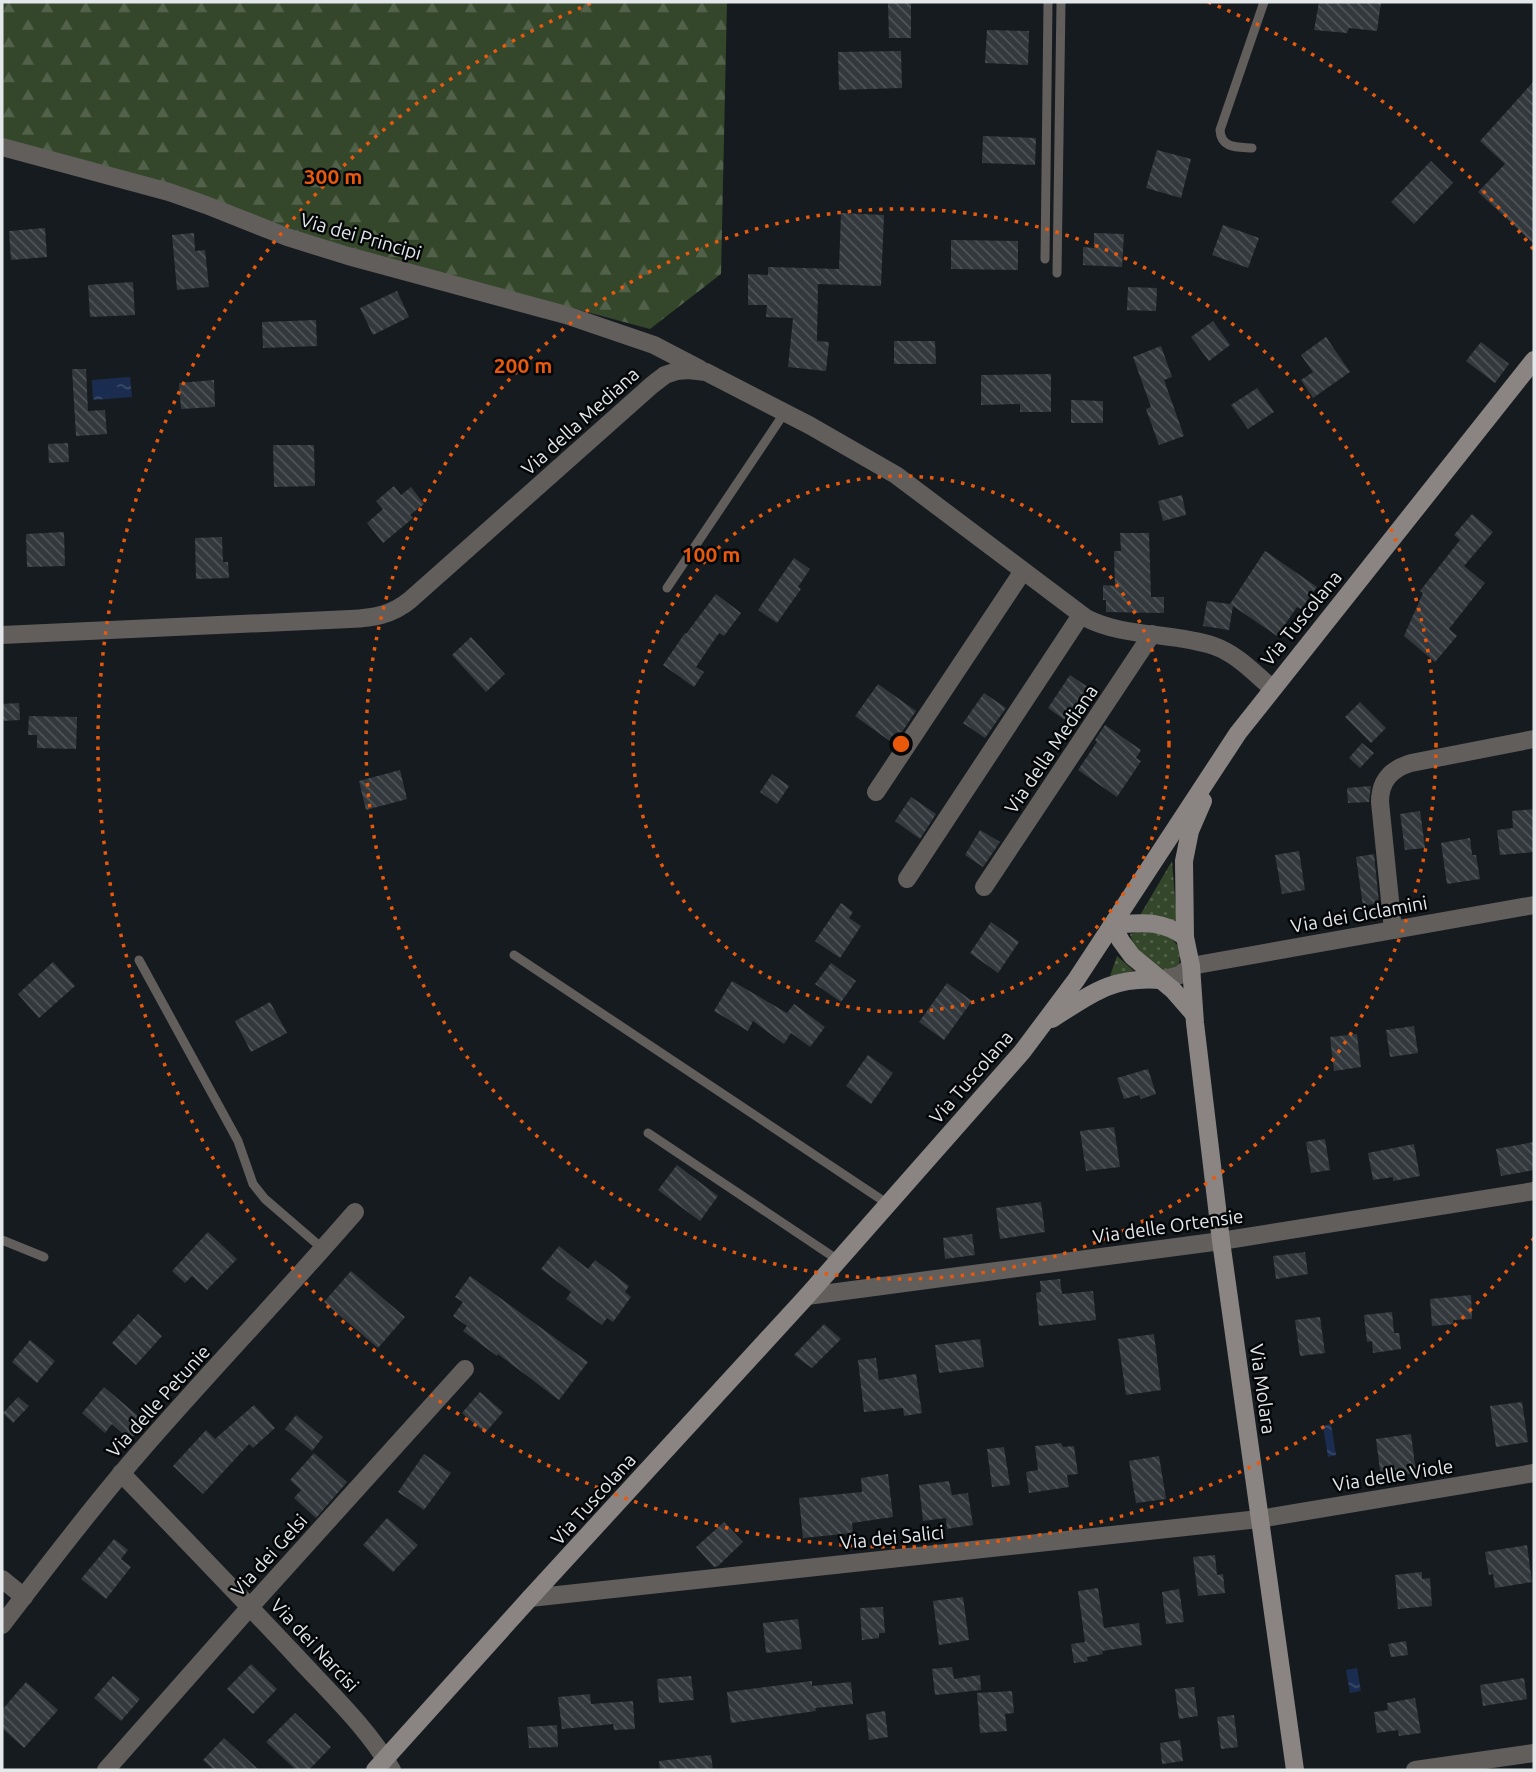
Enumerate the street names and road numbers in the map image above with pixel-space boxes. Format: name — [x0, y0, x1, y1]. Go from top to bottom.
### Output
street label: Via dei Principi — [298, 208, 424, 264]
street label: Via della Mediana — [517, 363, 643, 479]
street label: Via Tuscolana — [1256, 566, 1346, 670]
street label: Via della Mediana — [1000, 681, 1102, 817]
street label: Via dei Ciclamini — [1289, 891, 1429, 937]
street label: Via Tuscolana — [925, 1026, 1017, 1128]
street label: Via delle Ortensie — [1091, 1205, 1245, 1247]
street label: Via delle Petunie — [102, 1340, 214, 1462]
street label: Via Molara — [1246, 1343, 1280, 1435]
street label: Via Tuscolana — [546, 1449, 640, 1549]
street label: Via delle Viole — [1331, 1455, 1455, 1495]
street label: Via dei Gelsi — [226, 1509, 312, 1601]
street label: Via dei Salici — [839, 1521, 945, 1553]
street label: Via dei Narcisi — [266, 1594, 364, 1696]

